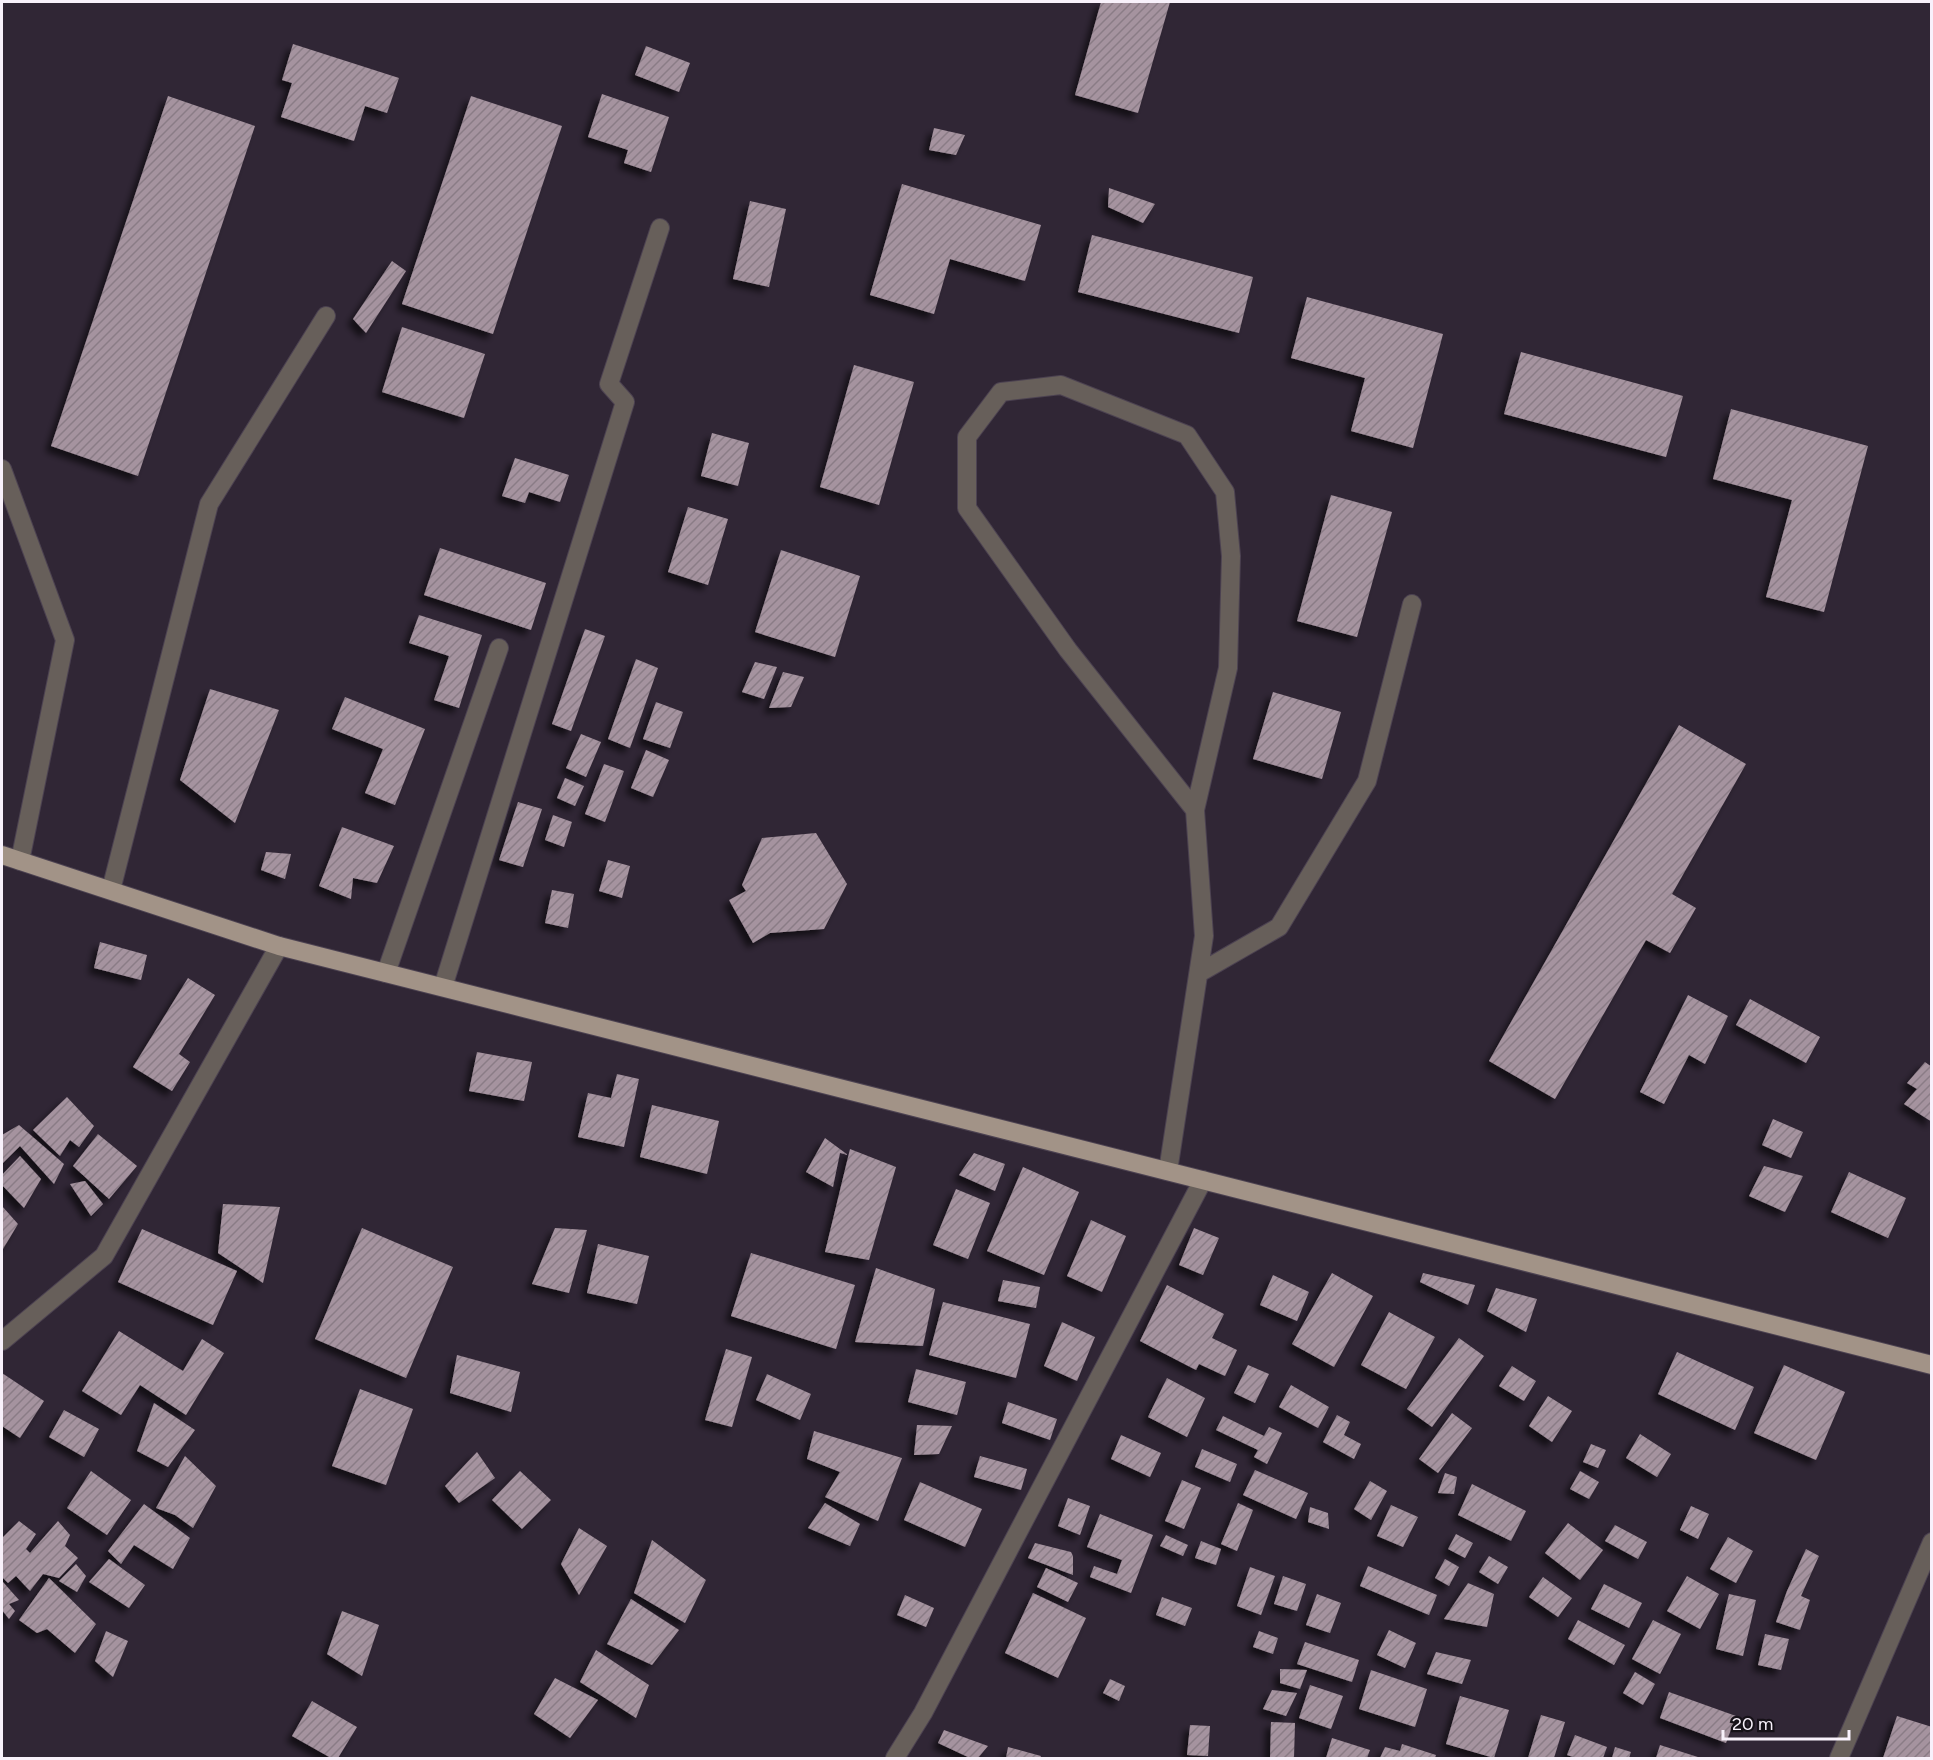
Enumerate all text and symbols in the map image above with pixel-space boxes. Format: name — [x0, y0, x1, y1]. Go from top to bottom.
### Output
scale bar — [1723, 1703, 1849, 1741]
text: 20 m — [1732, 1713, 1773, 1735]

